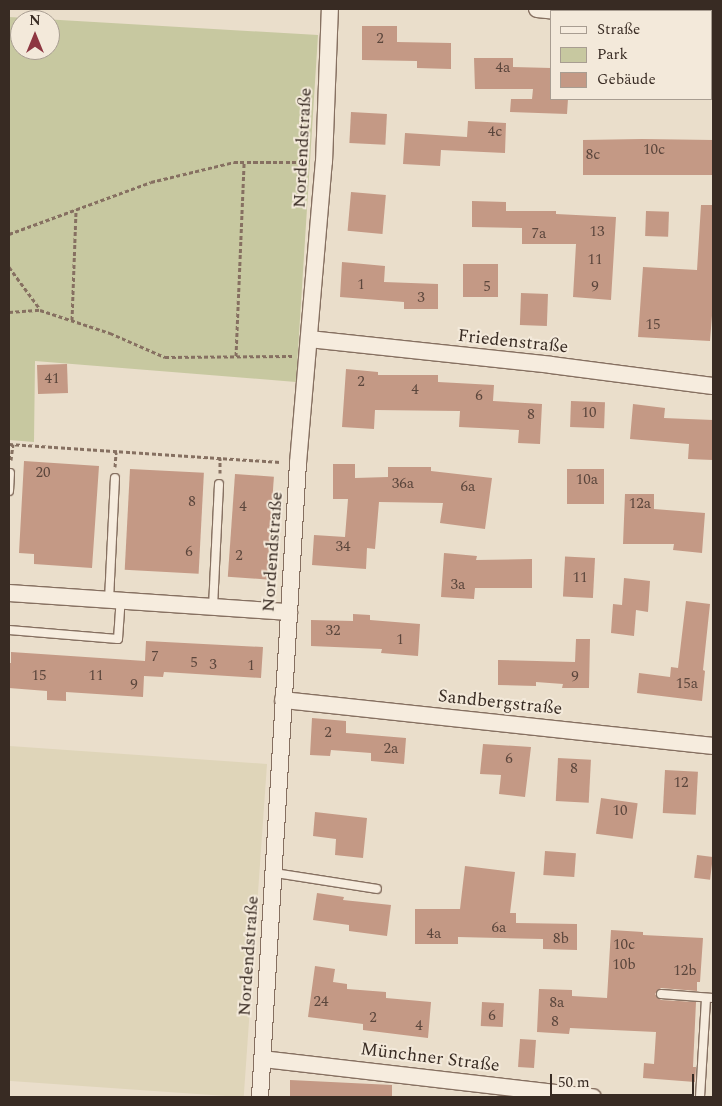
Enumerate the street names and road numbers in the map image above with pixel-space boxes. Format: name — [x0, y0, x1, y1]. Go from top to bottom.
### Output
street label: Nordendstraße — [289, 87, 317, 209]
street label: Friedenstraße — [457, 325, 569, 359]
street label: Nordendstraße — [258, 491, 288, 613]
street label: Sandbergstraße — [437, 686, 563, 720]
street label: Nordendstraße — [234, 895, 264, 1017]
street label: Münchner Straße — [359, 1039, 501, 1077]

